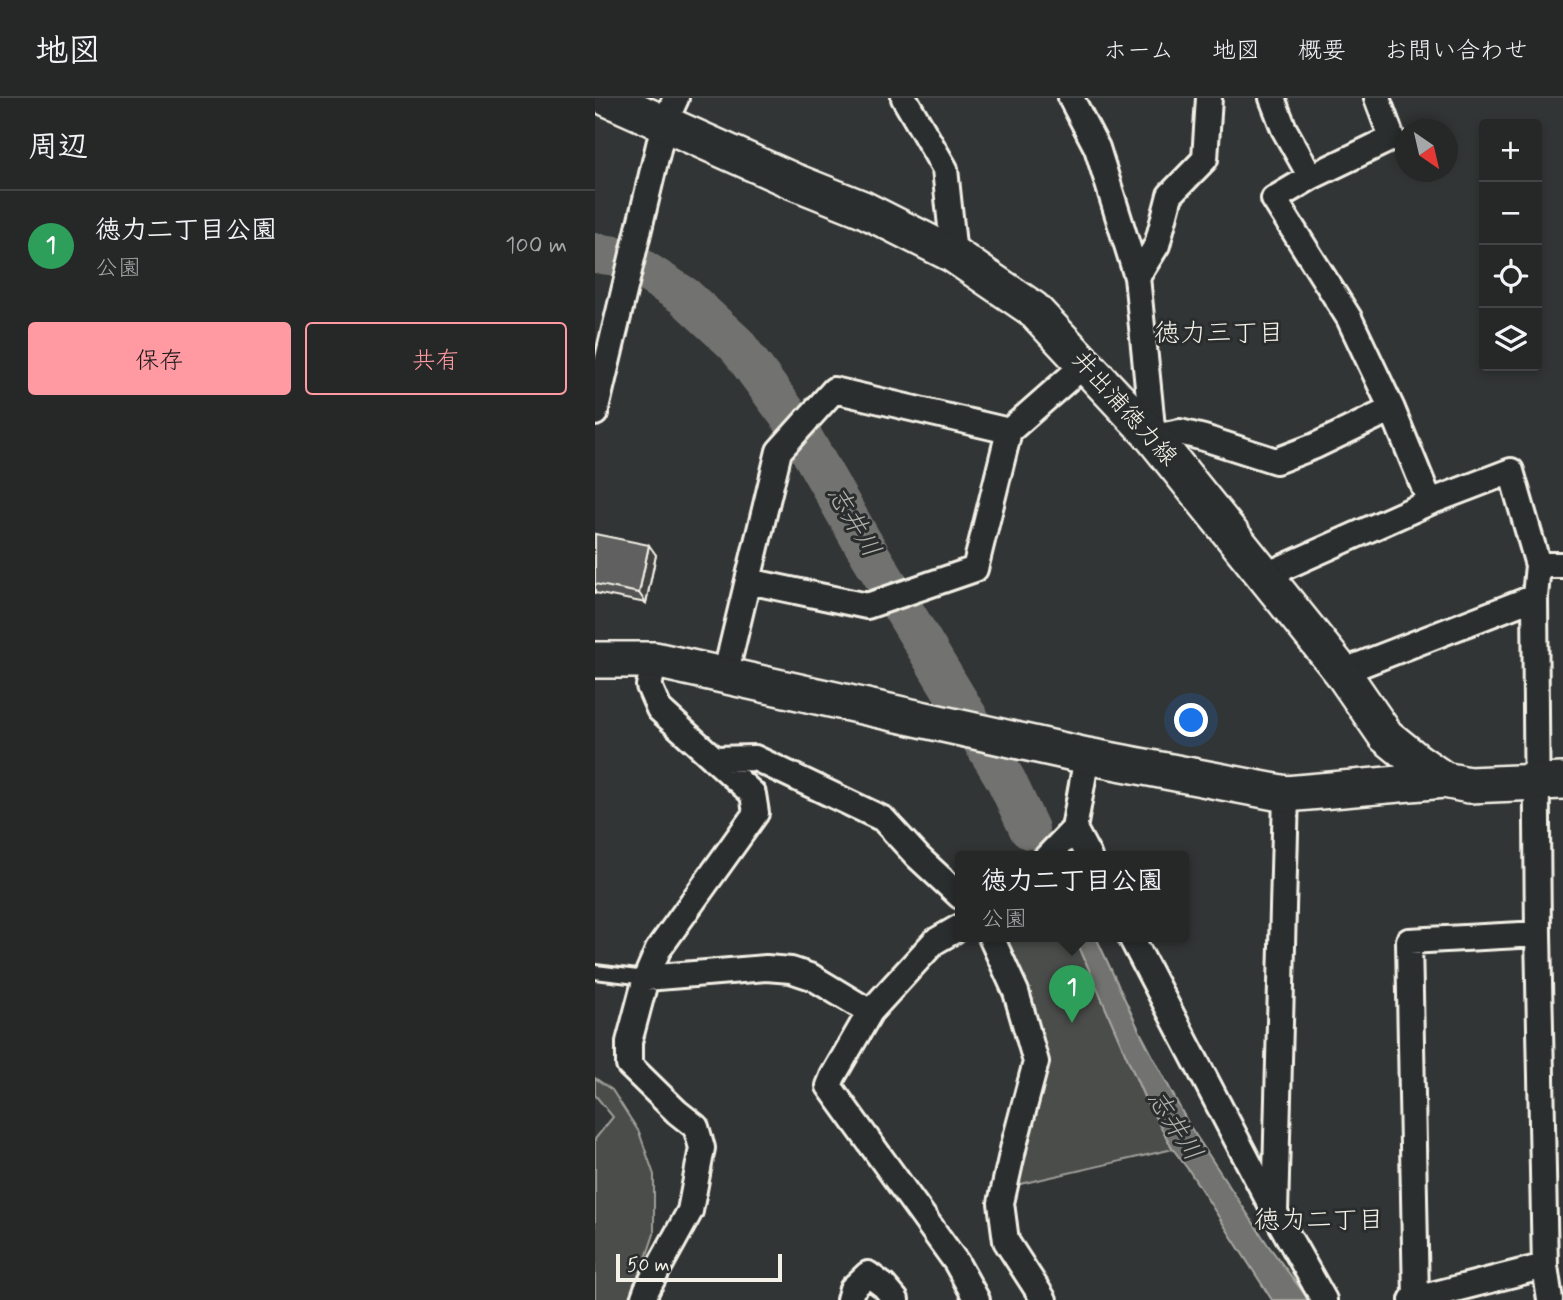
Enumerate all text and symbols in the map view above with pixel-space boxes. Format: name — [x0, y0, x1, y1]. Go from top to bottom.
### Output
text: 地図 — [35, 30, 101, 74]
text: ホーム — [1103, 36, 1174, 67]
text: 地図 — [1212, 36, 1260, 67]
text: 概要 — [1298, 36, 1346, 67]
text: お問い合わせ — [1384, 36, 1528, 67]
north arrow — [1395, 119, 1458, 182]
map controls — [1479, 119, 1542, 371]
button: + — [1479, 119, 1542, 182]
text: 周辺 — [28, 128, 88, 167]
button: − — [1479, 182, 1542, 245]
text: 徳力二丁目公園 — [95, 214, 277, 248]
text: 1 — [46, 231, 56, 261]
text: 100 m — [505, 231, 567, 261]
button: locate — [1479, 245, 1542, 308]
text: 公園 — [95, 254, 141, 284]
button: layers — [1479, 308, 1542, 371]
district label: 徳力三丁目 — [1154, 317, 1284, 351]
button: 保存 — [28, 322, 291, 395]
button: 共有 — [305, 322, 567, 395]
street label: 井出浦徳力線 — [1064, 345, 1184, 473]
water label: 志井川 — [818, 480, 888, 564]
your location — [1174, 703, 1208, 737]
popup — [955, 851, 1189, 942]
text: 徳力二丁目公園 — [981, 865, 1163, 899]
text: 公園 — [981, 905, 1027, 935]
pin: 1 — [1049, 965, 1095, 1023]
water label: 志井川 — [1138, 1084, 1210, 1168]
district label: 徳力二丁目 — [1254, 1204, 1384, 1238]
scale bar — [616, 1251, 782, 1283]
text: 50 m — [627, 1253, 670, 1278]

